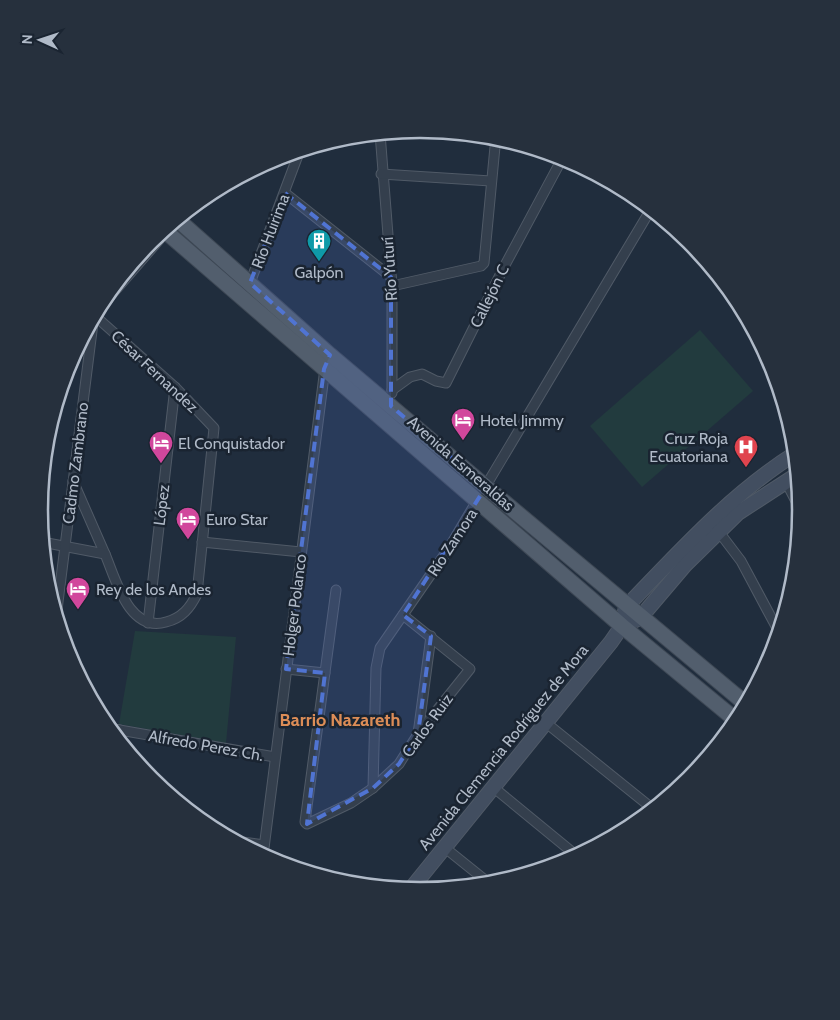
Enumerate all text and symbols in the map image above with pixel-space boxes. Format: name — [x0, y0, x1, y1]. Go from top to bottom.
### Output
north arrow — [15, 15, 65, 65]
text: N — [18, 34, 36, 45]
street label: Río Huirima — [248, 191, 293, 271]
building icon: Galpón — [306, 228, 332, 262]
street label: Río Yuturí — [378, 236, 401, 302]
street label: Callejón C — [466, 261, 513, 331]
place label: Galpón — [295, 263, 343, 282]
street label: César Fernandez — [107, 326, 202, 417]
street label: Cadmo Zambrano — [59, 401, 92, 525]
hotel icon: Hotel Jimmy — [450, 407, 476, 441]
place label: Hotel Jimmy — [480, 411, 564, 430]
street label: Avenida Esmeraldas — [404, 412, 518, 515]
place label: Cruz Roja Ecuatoriana — [649, 429, 728, 466]
hotel icon: El Conquistador — [148, 430, 174, 464]
place label: El Conquistador — [178, 434, 286, 453]
hospital icon: Cruz Roja Ecuatoriana — [733, 434, 759, 468]
street label: López — [150, 483, 173, 527]
street label: Río Zamora — [423, 505, 482, 580]
hotel icon: Euro Star — [175, 506, 201, 540]
place label: Euro Star — [206, 510, 268, 529]
street label: Holger Polanco — [279, 553, 310, 657]
hotel icon: Rey de los Andes — [65, 576, 91, 610]
place label: Rey de los Andes — [96, 580, 211, 599]
street label: Avenida Clemencia Rodríguez de Mora — [415, 641, 592, 854]
street label: Carlos Ruiz — [398, 689, 457, 761]
district label: Barrio Nazareth — [280, 709, 400, 731]
street label: Alfredo Perez Ch. — [147, 726, 265, 765]

